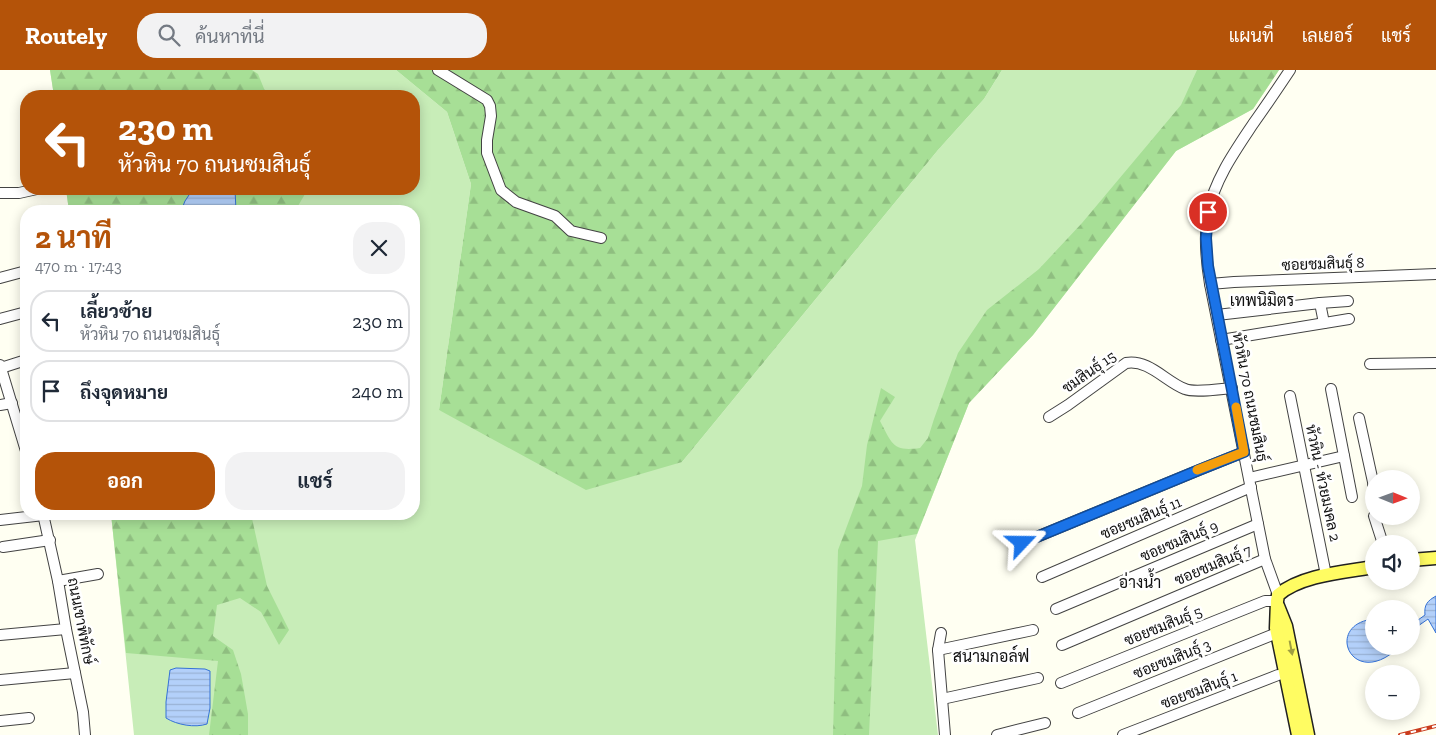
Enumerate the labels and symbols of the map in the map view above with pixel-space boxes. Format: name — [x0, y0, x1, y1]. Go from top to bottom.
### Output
pin — [1187, 191, 1229, 233]
street label: ซอยชมสินธุ์ 8 — [1281, 253, 1365, 276]
district label: เทพนิมิตร — [1230, 291, 1294, 310]
street label: หัวหิน 70 ถนนชมสินธุ์ — [1227, 331, 1272, 464]
street label: ชมสินธุ์ 15 — [1058, 346, 1121, 399]
street label: หัวหิน - ห้วยมงคล 2 — [1302, 423, 1345, 543]
north arrow — [1365, 470, 1420, 525]
street label: ซอยชมสินธุ์ 11 — [1097, 492, 1185, 545]
position arrow — [995, 516, 1047, 568]
street label: ซอยชมสินธุ์ 9 — [1137, 516, 1221, 567]
street label: ซอยชมสินธุ์ 7 — [1171, 540, 1255, 591]
district label: อ่างน้ำ — [1119, 568, 1161, 592]
street label: ถนนเขาพิทักษ์ — [64, 576, 99, 667]
street label: ซอยชมสินธุ์ 5 — [1121, 601, 1206, 652]
street label: ซอยชมสินธุ์ 3 — [1130, 634, 1214, 685]
one-way arrow — [1287, 640, 1295, 655]
district label: สนามกอล์ฟ — [953, 644, 1029, 666]
street label: ซอยชมสินธุ์ 1 — [1158, 666, 1241, 715]

